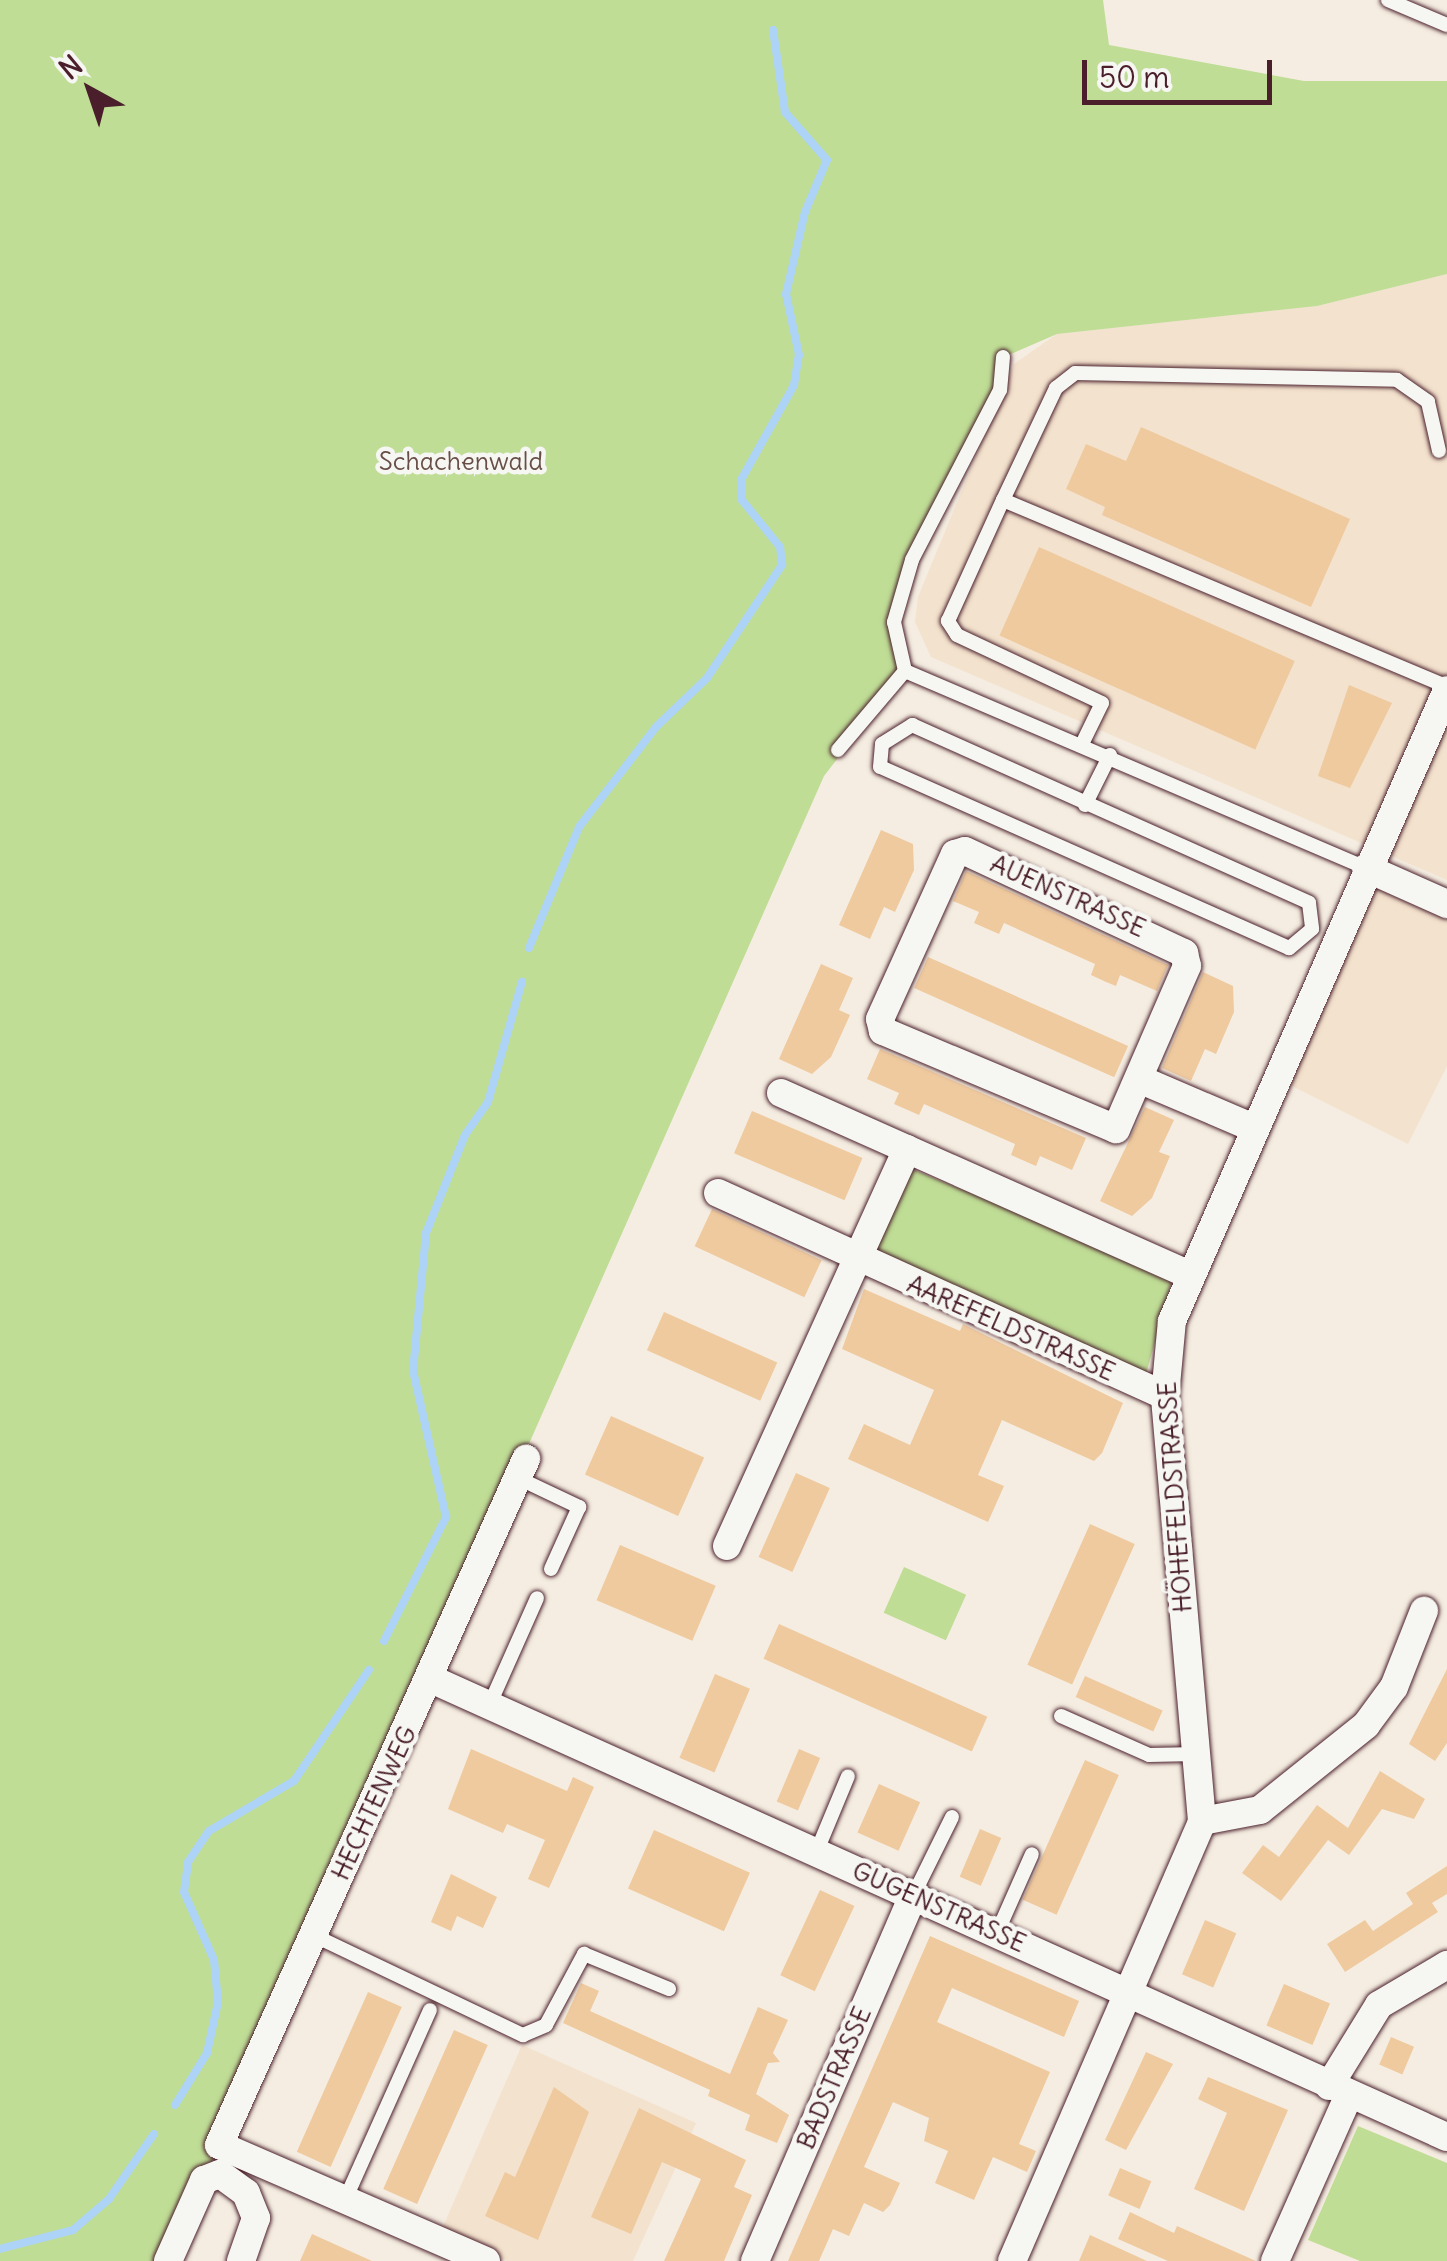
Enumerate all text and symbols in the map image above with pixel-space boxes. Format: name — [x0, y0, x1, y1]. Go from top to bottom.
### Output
north arrow — [40, 40, 140, 140]
scale bar — [1087, 40, 1277, 102]
text: N — [52, 47, 90, 87]
text: 50 m — [1099, 58, 1169, 96]
park label: Schachenwald — [379, 446, 543, 476]
street label: AUENSTRASSE — [986, 848, 1150, 944]
street label: AAREFELDSTRASSE — [903, 1269, 1119, 1387]
street label: HÖHEFELDSTRASSE — [1152, 1381, 1198, 1613]
street label: HECHTENWEG — [325, 1721, 423, 1885]
street label: GUGENSTRASSE — [848, 1855, 1030, 1959]
street label: BADSTRASSE — [791, 2002, 877, 2154]

